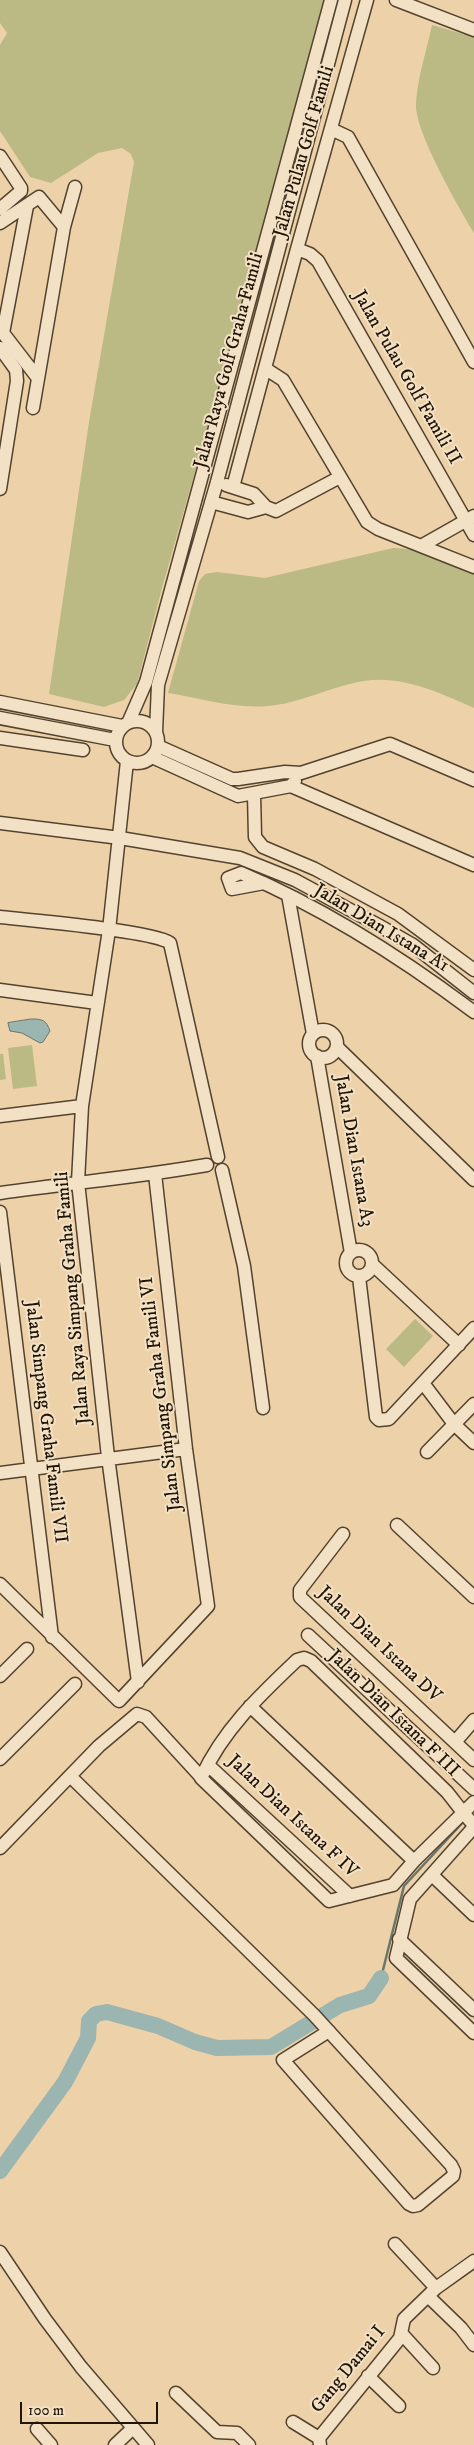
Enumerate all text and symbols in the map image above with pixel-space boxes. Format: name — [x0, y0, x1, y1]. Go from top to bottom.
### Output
street label: Jalan Pulau Golf Famili — [270, 64, 340, 240]
street label: Jalan Raya Golf Graha Famili — [190, 251, 270, 471]
street label: Jalan Pulau Golf Famili II — [347, 287, 465, 469]
street label: Jalan Dian Istana A1 — [309, 880, 453, 978]
street label: Jalan Dian Istana A3 — [328, 1073, 378, 1229]
street label: Jalan Raya Simpang Graha Famili — [52, 1170, 96, 1426]
street label: Jalan Simpang Graha Famili VI — [136, 1275, 188, 1513]
street label: Jalan Simpang Graha Famili VII — [19, 1299, 71, 1545]
street label: Jalan Dian Istana DV — [313, 1582, 445, 1708]
street label: Jalan Dian Istana F III — [323, 1645, 463, 1783]
street label: Jalan Dian Istana F IV — [222, 1751, 362, 1883]
street label: Gang Damai I — [307, 2322, 391, 2418]
scale bar — [22, 2392, 160, 2424]
text: 100 m — [28, 2401, 64, 2420]

